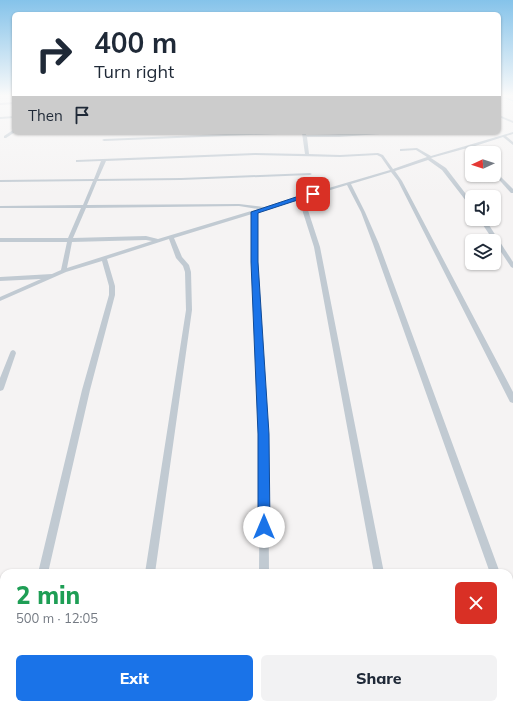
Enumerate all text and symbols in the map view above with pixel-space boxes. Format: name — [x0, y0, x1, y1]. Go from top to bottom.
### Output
text: 400 m — [94, 25, 177, 60]
icon: right — [28, 28, 80, 80]
text: Turn right — [94, 60, 174, 83]
icon: arrive — [71, 104, 93, 126]
text: Then — [28, 106, 63, 125]
north arrow — [465, 146, 501, 182]
map controls — [465, 146, 501, 270]
pin — [296, 177, 330, 211]
icon: arrive — [302, 183, 324, 205]
button: sound — [465, 190, 501, 226]
button: layers — [465, 234, 501, 270]
position arrow — [243, 506, 285, 548]
text: 2 min — [16, 580, 80, 610]
button: close — [455, 582, 497, 624]
text: 500 m · 12:05 — [16, 610, 98, 626]
button: Exit — [16, 655, 253, 701]
button: Share — [261, 655, 497, 701]

